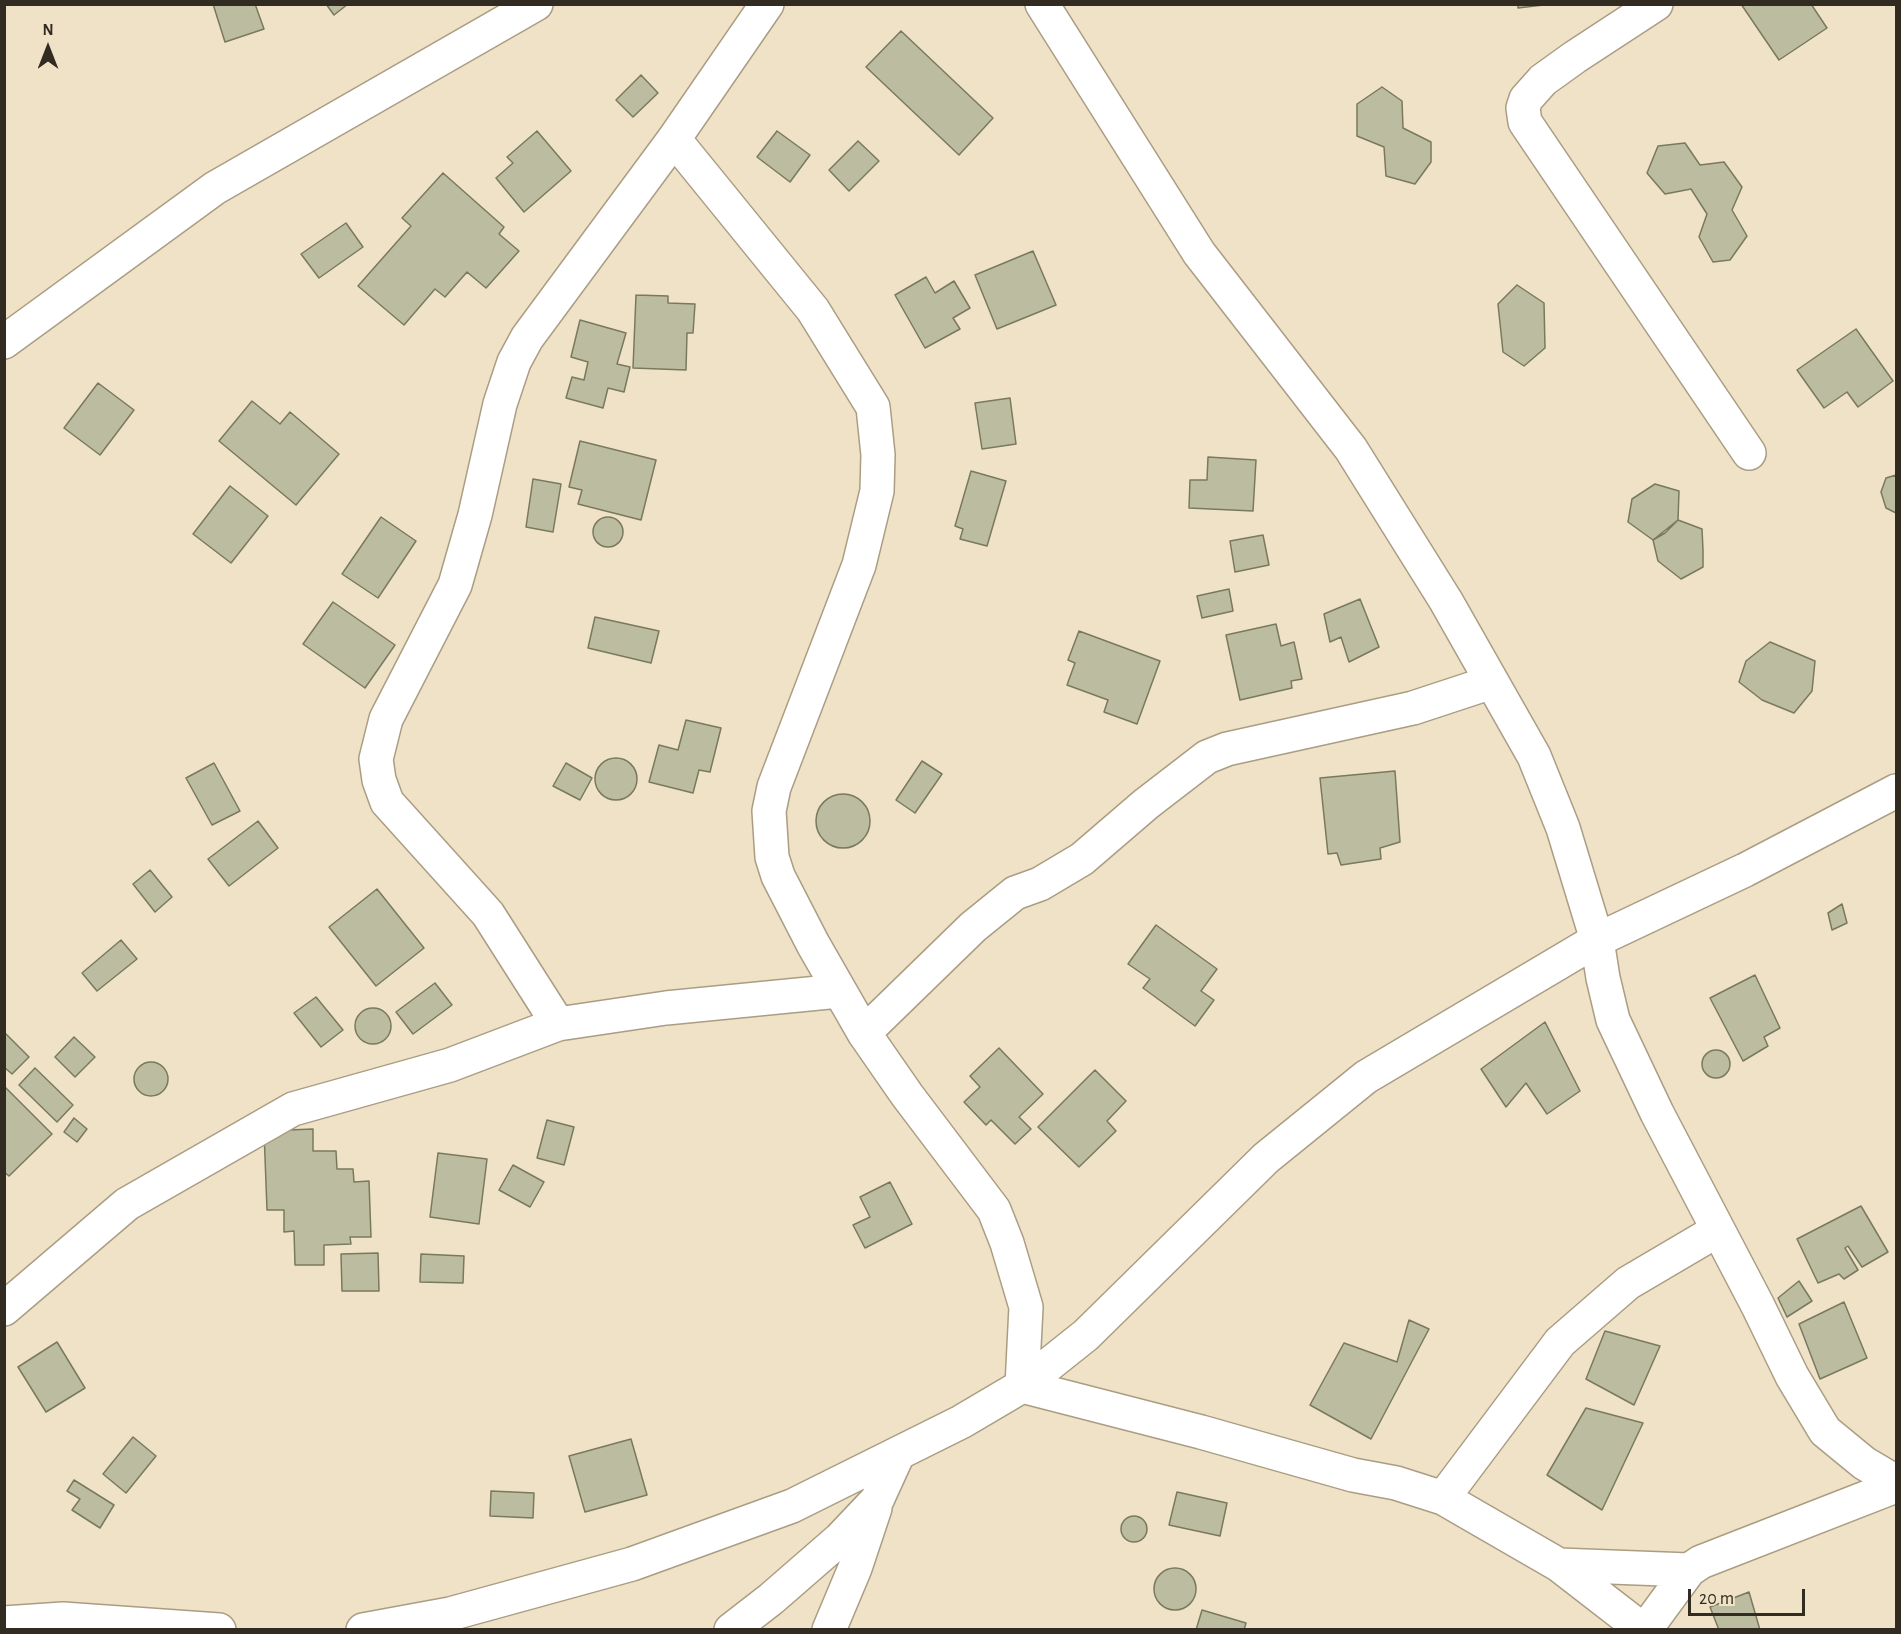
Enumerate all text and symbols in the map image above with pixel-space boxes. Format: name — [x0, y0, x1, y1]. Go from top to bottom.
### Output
north arrow — [18, 18, 78, 78]
text: N — [42, 22, 54, 38]
scale bar — [1691, 1577, 1808, 1615]
text: 20 m — [1699, 1590, 1734, 1608]

